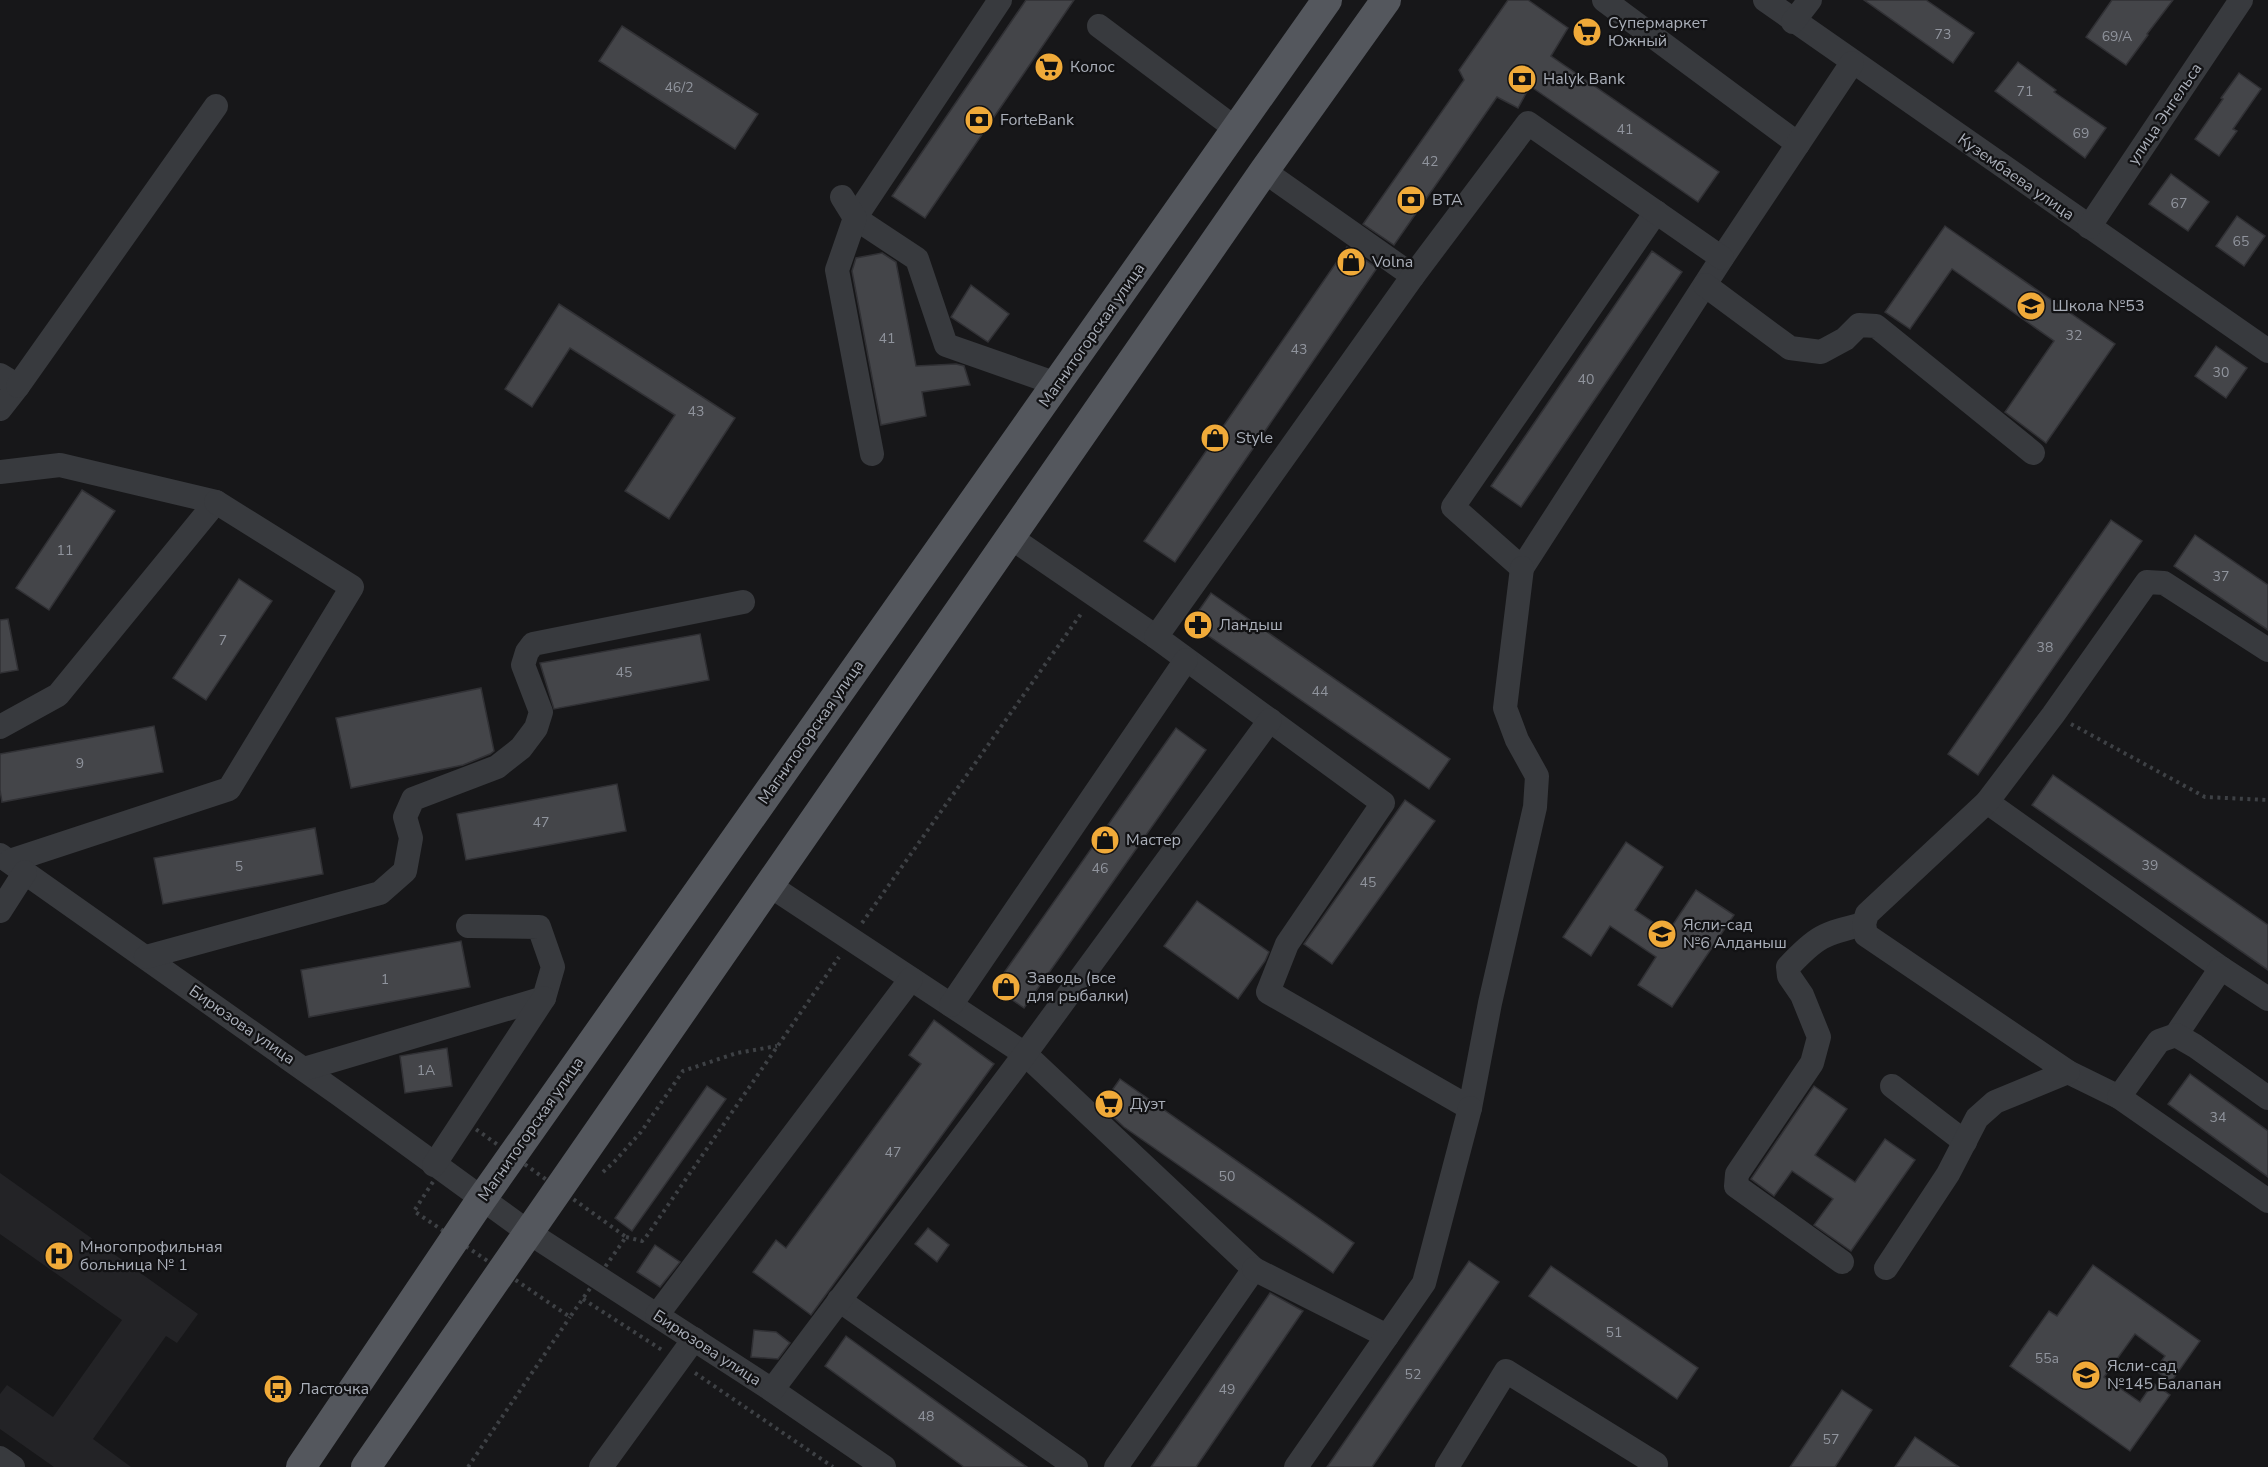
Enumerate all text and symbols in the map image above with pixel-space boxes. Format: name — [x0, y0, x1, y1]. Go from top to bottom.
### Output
place label: Супермаркет Южный — [1608, 12, 1708, 52]
supermarket icon: Супермаркет Южный — [1571, 16, 1603, 48]
house number: 73 — [1935, 25, 1951, 44]
house number: 69/А — [2102, 27, 2132, 46]
supermarket icon: Колос — [1033, 51, 1065, 83]
place label: Колос — [1070, 56, 1115, 78]
street label: улица Энгельса — [2123, 59, 2207, 169]
bank icon: Halyk Bank — [1506, 63, 1538, 95]
place label: Halyk Bank — [1543, 68, 1626, 90]
house number: 46/2 — [664, 78, 694, 97]
house number: 71 — [2017, 82, 2033, 101]
bank icon: ForteBank — [963, 104, 995, 136]
place label: ForteBank — [1000, 109, 1075, 131]
house number: 41 — [1617, 120, 1633, 139]
house number: 69 — [2073, 124, 2089, 143]
street label: Кузембаева улица — [1953, 128, 2079, 226]
house number: 42 — [1422, 152, 1438, 171]
bank icon: BTA — [1395, 184, 1427, 216]
place label: BTA — [1432, 189, 1463, 211]
house number: 67 — [2171, 194, 2187, 213]
house number: 65 — [2233, 232, 2249, 251]
shop icon: Volna — [1335, 246, 1367, 278]
place label: Volna — [1371, 251, 1413, 273]
street label: Магнитогорская улица — [1034, 258, 1150, 412]
school or university icon: Школа №53 — [2015, 290, 2047, 322]
place label: Школа №53 — [2052, 295, 2145, 317]
house number: 32 — [2066, 326, 2082, 345]
house number: 41 — [879, 329, 895, 348]
house number: 43 — [1291, 340, 1307, 359]
house number: 30 — [2213, 363, 2229, 382]
house number: 40 — [1578, 370, 1594, 389]
house number: 43 — [688, 402, 704, 421]
shop icon: Style — [1199, 422, 1231, 454]
place label: Style — [1236, 427, 1273, 449]
house number: 11 — [57, 541, 73, 560]
house number: 37 — [2213, 567, 2229, 586]
pharmacy icon: Ландыш — [1182, 609, 1214, 641]
place label: Ландыш — [1219, 614, 1283, 636]
house number: 7 — [219, 631, 227, 650]
house number: 38 — [2037, 638, 2053, 657]
street label: Магнитогорская улица — [753, 655, 869, 809]
house number: 45 — [616, 663, 632, 682]
house number: 44 — [1312, 682, 1328, 701]
house number: 9 — [76, 754, 84, 773]
house number: 47 — [533, 813, 549, 832]
shop icon: Мастер — [1089, 824, 1121, 856]
place label: Мастер — [1126, 829, 1181, 851]
house number: 39 — [2142, 856, 2158, 875]
house number: 5 — [235, 857, 243, 876]
house number: 46 — [1092, 859, 1108, 878]
house number: 45 — [1360, 873, 1376, 892]
place label: Ясли-сад №6 Алданыш — [1683, 914, 1787, 954]
school or university icon: Ясли-сад №6 Алданыш — [1646, 918, 1678, 950]
place label: Заводь (все для рыбалки) — [1027, 967, 1129, 1007]
house number: 1 — [381, 970, 389, 989]
shop icon: Заводь (все для рыбалки) — [990, 971, 1022, 1003]
street label: Бирюзова улица — [185, 980, 299, 1070]
street label: Магнитогорская улица — [473, 1052, 589, 1206]
house number: 1А — [417, 1061, 435, 1080]
supermarket icon: Дуэт — [1093, 1088, 1125, 1120]
place label: Дуэт — [1130, 1093, 1166, 1115]
house number: 34 — [2210, 1108, 2226, 1127]
house number: 47 — [885, 1143, 901, 1162]
house number: 50 — [1219, 1167, 1235, 1186]
place label: Многопрофильная больница № 1 — [80, 1236, 223, 1276]
hospital icon: Многопрофильная больница № 1 — [43, 1240, 75, 1272]
street label: Бирюзова улица — [649, 1305, 765, 1391]
house number: 51 — [1606, 1323, 1622, 1342]
house number: 55а — [2035, 1349, 2059, 1368]
place label: Ясли-сад №145 Балапан — [2107, 1355, 2222, 1395]
school or university icon: Ясли-сад №145 Балапан — [2070, 1359, 2102, 1391]
house number: 52 — [1405, 1365, 1421, 1384]
bus stop icon: Ласточка — [262, 1373, 294, 1405]
place label: Ласточка — [299, 1378, 369, 1400]
house number: 49 — [1219, 1380, 1235, 1399]
house number: 48 — [918, 1407, 934, 1426]
house number: 57 — [1823, 1430, 1839, 1449]

